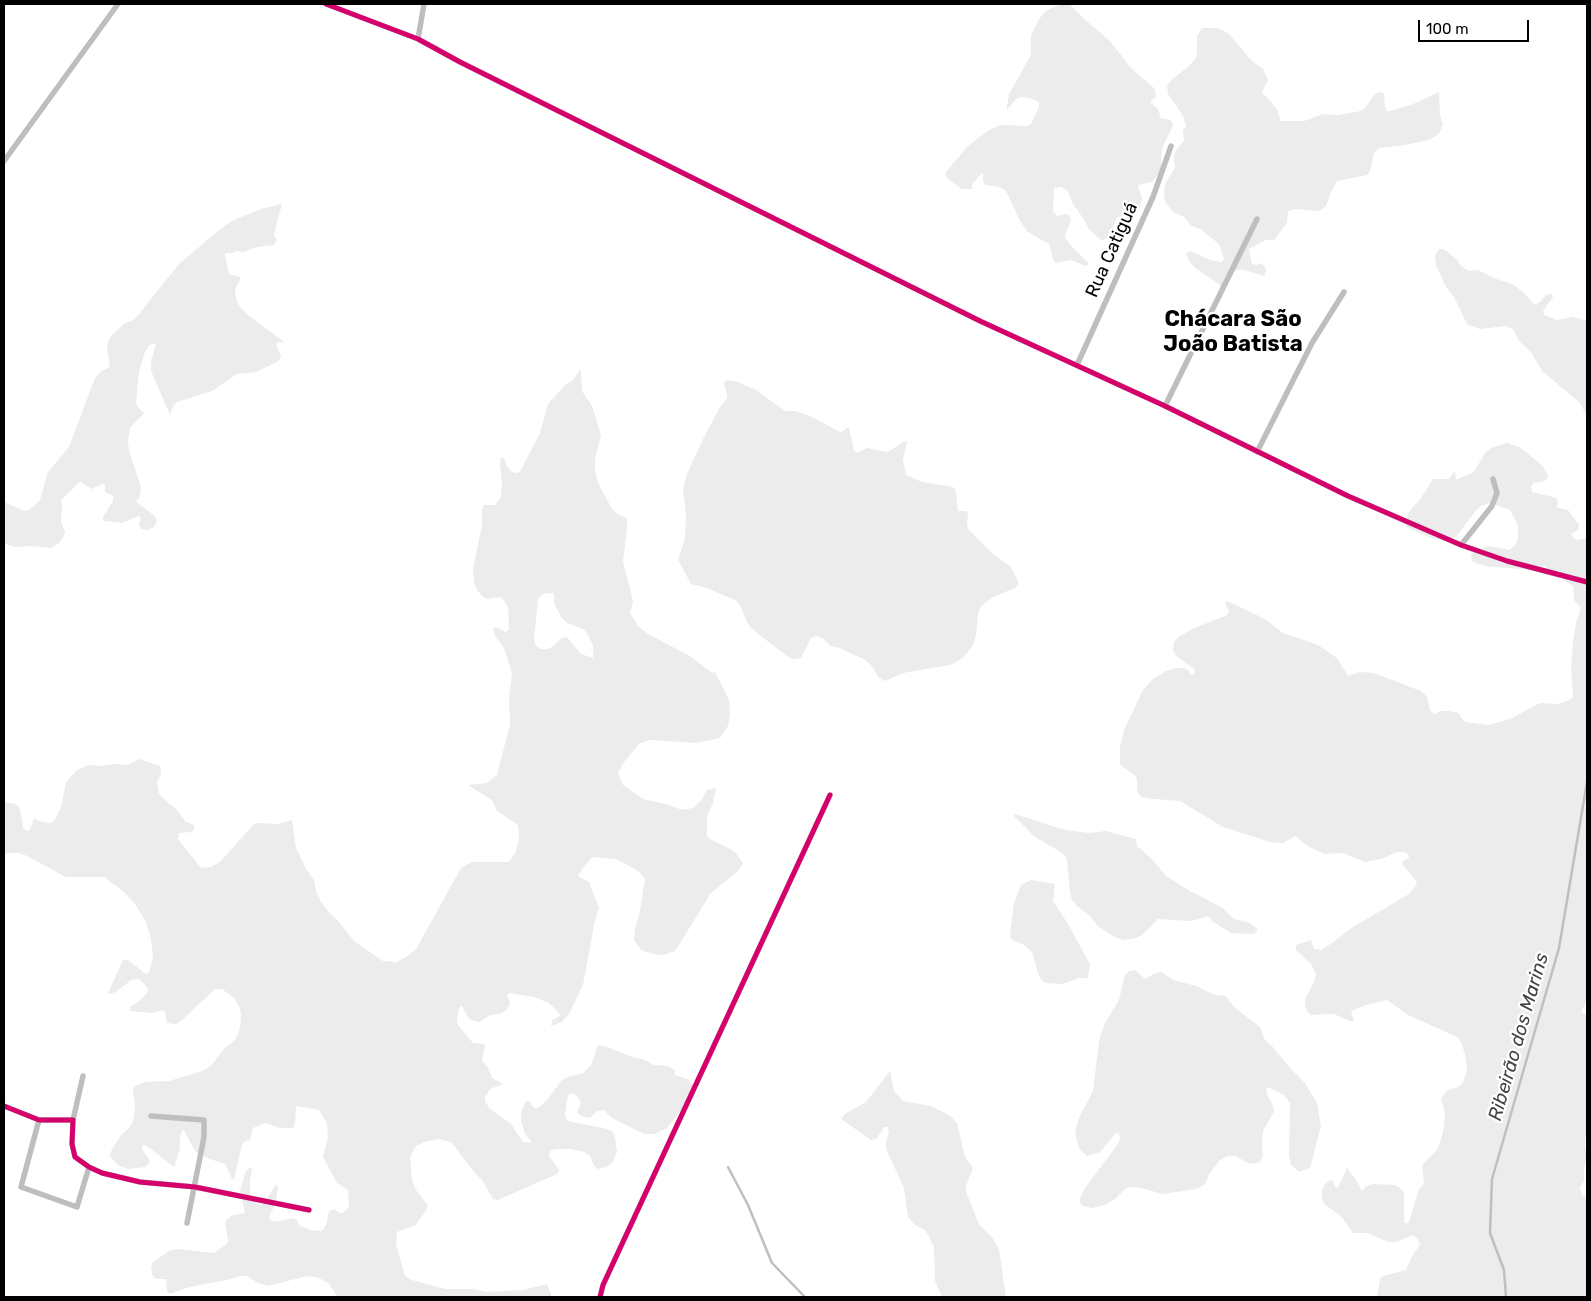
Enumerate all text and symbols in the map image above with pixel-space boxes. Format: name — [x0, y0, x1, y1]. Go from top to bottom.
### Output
scale bar — [1421, 10, 1532, 42]
text: 100 m — [1426, 20, 1468, 38]
street label: Rua Catiguá — [1081, 199, 1143, 301]
district label: Chácara São João Batista — [1163, 307, 1303, 358]
water label: Ribeirão dos Marins — [1484, 950, 1554, 1124]

